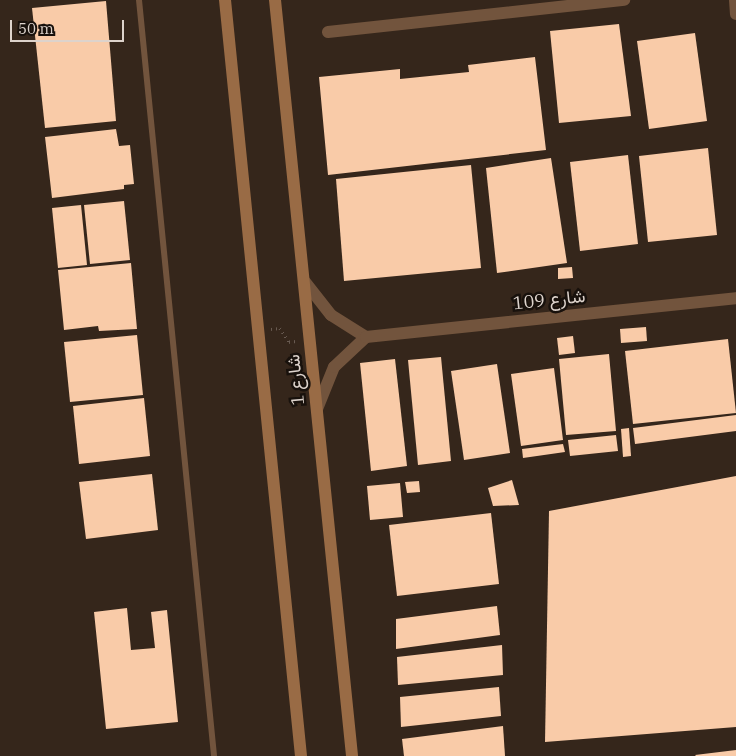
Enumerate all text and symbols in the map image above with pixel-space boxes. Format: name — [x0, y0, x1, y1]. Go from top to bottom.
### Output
scale bar — [12, 10, 126, 42]
text: 50 m — [18, 19, 54, 38]
street label: شارع 109 — [512, 285, 586, 315]
street label: شارع 1 — [283, 353, 309, 407]

